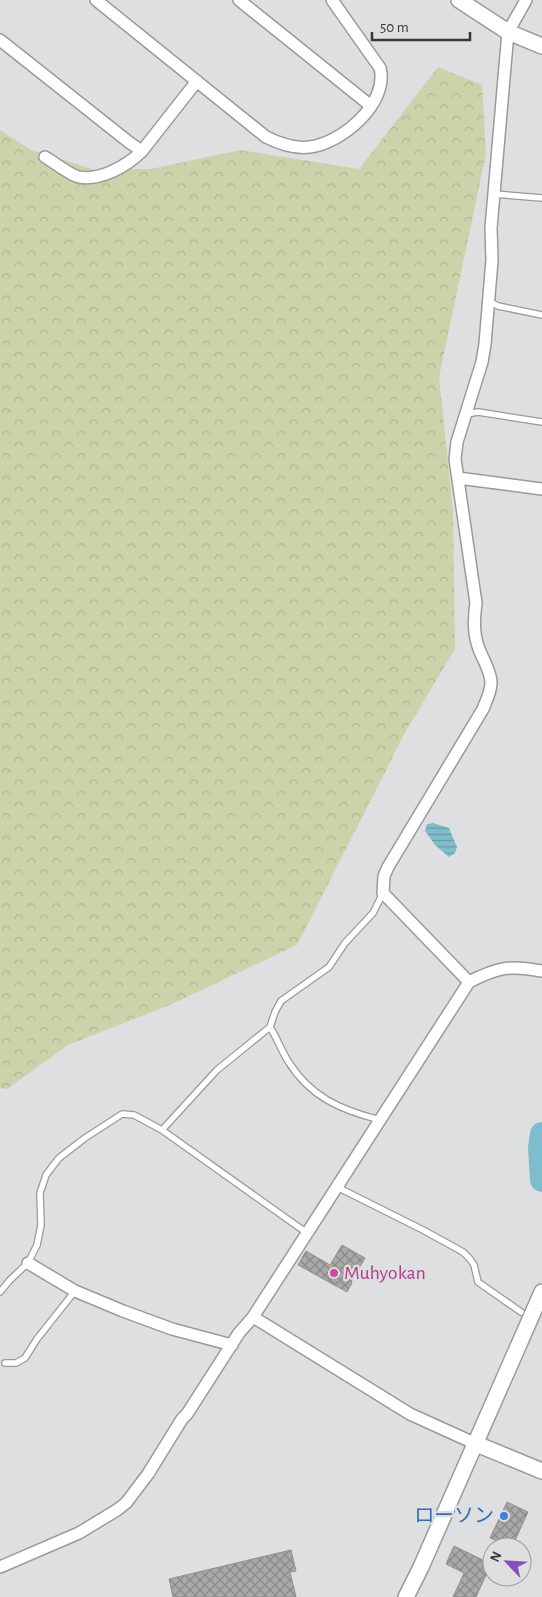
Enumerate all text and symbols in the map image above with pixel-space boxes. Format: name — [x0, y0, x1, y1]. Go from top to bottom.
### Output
scale bar — [372, 10, 470, 42]
text: 50 m — [380, 20, 409, 35]
place label: Muhyokan — [344, 1263, 426, 1283]
marker: Muhyokan — [328, 1267, 340, 1279]
place label: ローソン — [414, 1506, 494, 1526]
marker: ローソン — [498, 1510, 510, 1522]
north arrow — [482, 1537, 532, 1587]
text: N — [488, 1550, 505, 1564]

